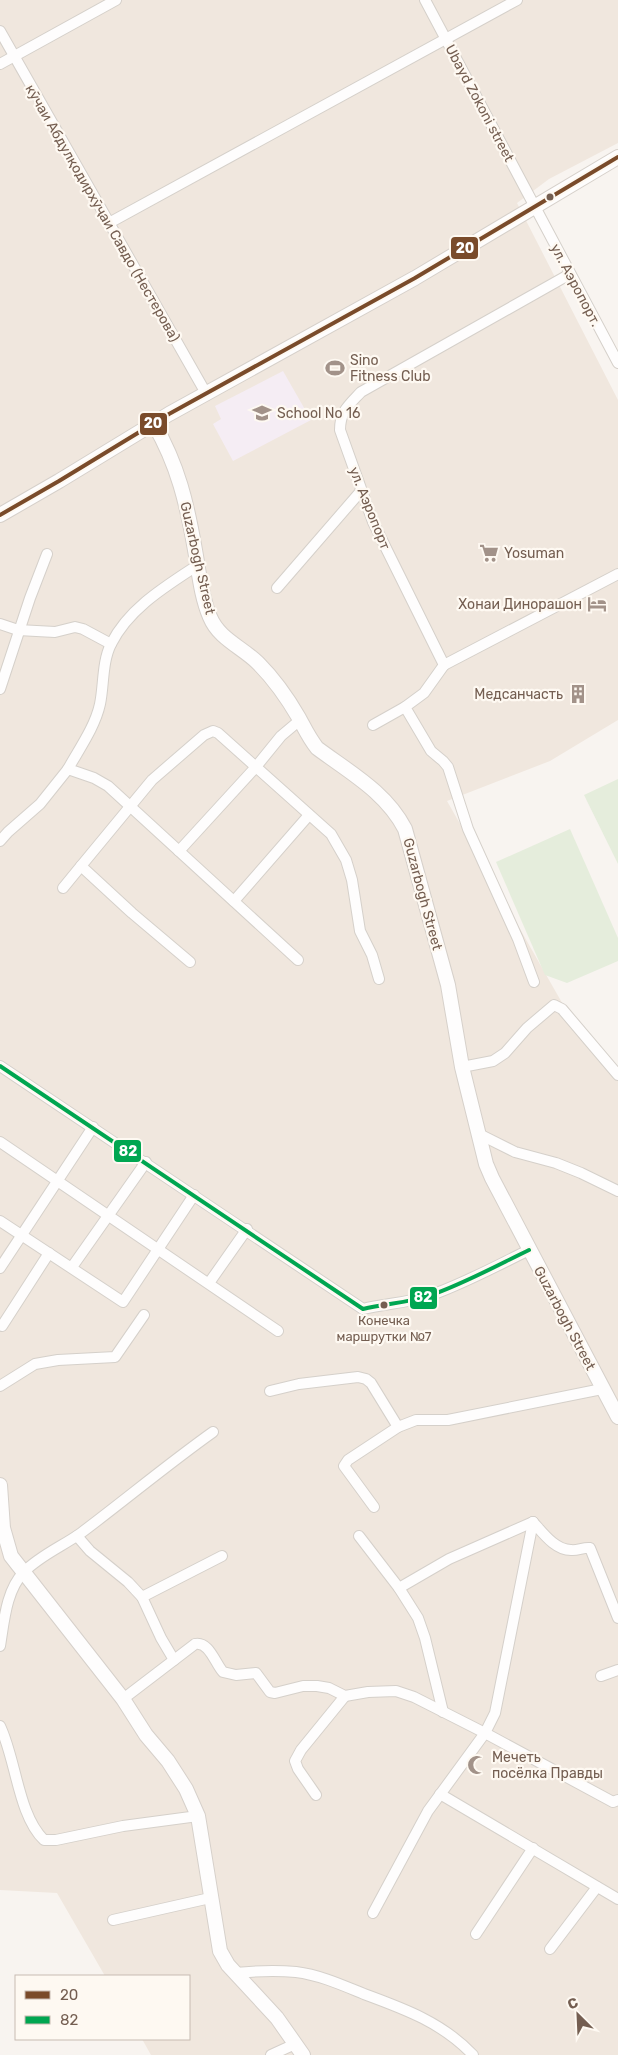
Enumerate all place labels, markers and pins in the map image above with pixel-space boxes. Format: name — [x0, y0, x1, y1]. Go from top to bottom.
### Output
unlabelled marker — [545, 192, 555, 202]
place label: Sino Fitness Club — [350, 352, 431, 385]
sports icon: Sino Fitness Club — [324, 357, 346, 379]
school or university icon: School No 16 — [251, 402, 273, 424]
place label: School No 16 — [277, 405, 361, 422]
supermarket icon: Yosuman — [478, 542, 500, 564]
place label: Yosuman — [504, 545, 564, 562]
hotel icon: Хонаи Динорашон — [586, 593, 608, 615]
place label: Хонаи Динорашон — [458, 596, 582, 613]
building icon: Медсанчасть — [567, 683, 589, 705]
place label: Медсанчасть — [474, 686, 563, 703]
marker: Конечка маршрутки №7 — [379, 1300, 389, 1310]
place label: Конечка маршрутки №7 — [337, 1313, 432, 1344]
place label: Мечеть посёлка Правды — [492, 1749, 603, 1782]
mosque icon: Мечеть посёлка Правды — [466, 1754, 488, 1776]

